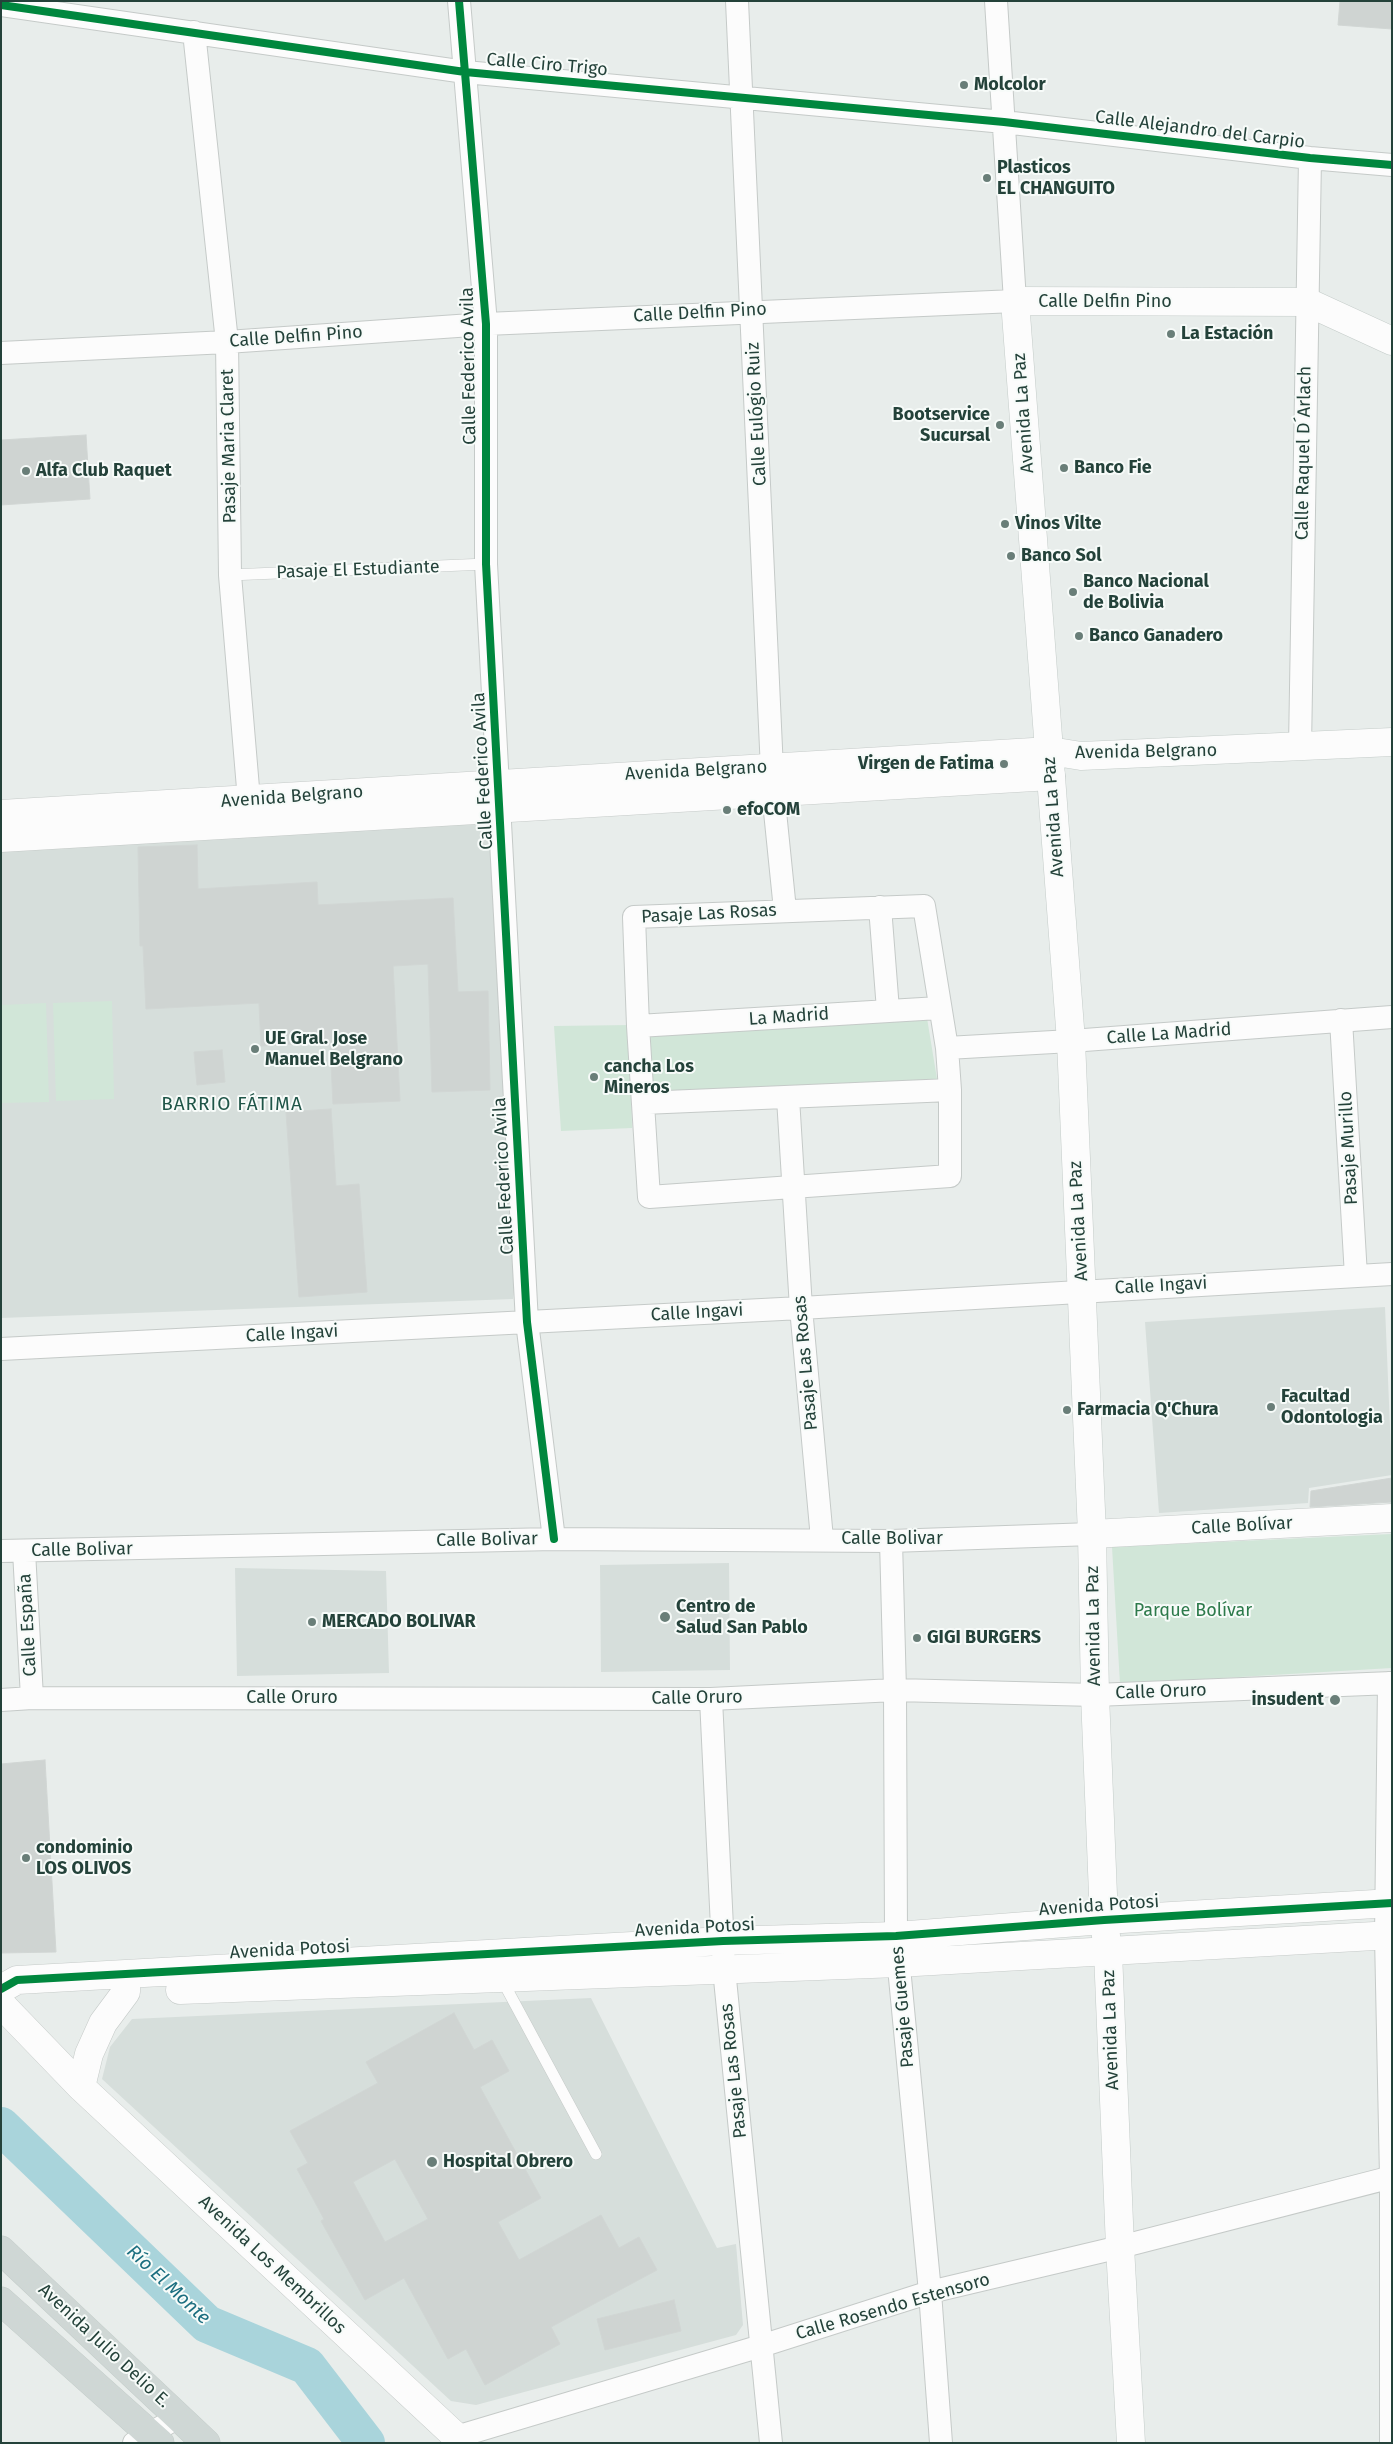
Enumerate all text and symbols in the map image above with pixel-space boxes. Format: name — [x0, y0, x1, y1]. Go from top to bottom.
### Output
street label: Calle Ciro Trigo — [485, 49, 609, 81]
place label: Molcolor — [974, 74, 1046, 96]
marker: Molcolor — [958, 79, 970, 91]
street label: Calle Alejandro del Carpio — [1094, 106, 1306, 154]
place label: Plasticos EL CHANGUITO — [997, 157, 1115, 200]
marker: Plasticos EL CHANGUITO — [981, 172, 993, 184]
street label: Calle Federico Avila — [457, 287, 481, 445]
street label: Calle Delfin Pino — [1038, 291, 1172, 313]
street label: Calle Delfin Pino — [633, 299, 767, 327]
street label: Calle Delfin Pino — [229, 322, 363, 352]
place label: La Estación — [1181, 323, 1273, 345]
marker: La Estación — [1165, 328, 1177, 340]
street label: Calle Eulógio Ruiz — [742, 341, 772, 487]
street label: Avenida La Paz — [1009, 352, 1039, 474]
street label: Calle Raquel D´Arlach — [1292, 366, 1316, 540]
street label: Pasaje Maria Claret — [217, 369, 241, 523]
place label: Bootservice Sucursal — [893, 404, 990, 446]
marker: Bootservice Sucursal — [994, 419, 1006, 431]
place label: Banco Fie — [1074, 457, 1152, 479]
place label: Alfa Club Raquet — [36, 460, 172, 482]
marker: Banco Fie — [1058, 462, 1070, 474]
marker: Alfa Club Raquet — [20, 465, 32, 477]
place label: Vinos Vilte — [1015, 513, 1101, 535]
marker: Vinos Vilte — [999, 518, 1011, 530]
place label: Banco Sol — [1021, 545, 1102, 567]
marker: Banco Sol — [1005, 550, 1017, 562]
street label: Pasaje El Estudiante — [276, 556, 440, 584]
place label: Banco Nacional de Bolivia — [1083, 571, 1209, 614]
marker: Banco Nacional de Bolivia — [1067, 586, 1079, 598]
place label: Banco Ganadero — [1089, 625, 1223, 647]
marker: Banco Ganadero — [1073, 630, 1085, 642]
street label: Calle Federico Avila — [468, 692, 498, 850]
street label: Avenida Belgrano — [1075, 740, 1217, 764]
place label: Virgen de Fatima — [858, 753, 994, 775]
street label: Avenida Belgrano — [624, 756, 768, 786]
street label: Avenida La Paz — [1039, 756, 1069, 878]
marker: Virgen de Fatima — [998, 758, 1010, 770]
street label: Avenida Belgrano — [220, 781, 364, 813]
place label: efoCOM — [737, 799, 800, 821]
marker: efoCOM — [721, 804, 733, 816]
street label: Pasaje Las Rosas — [641, 900, 777, 928]
street label: La Madrid — [748, 1003, 830, 1031]
street label: Calle La Madrid — [1106, 1019, 1232, 1049]
place label: UE Gral. Jose Manuel Belgrano — [265, 1028, 403, 1070]
marker: UE Gral. Jose Manuel Belgrano — [249, 1043, 261, 1055]
place label: cancha Los Mineros — [604, 1056, 694, 1098]
marker: cancha Los Mineros — [588, 1071, 600, 1083]
street label: Pasaje Murillo — [1335, 1091, 1363, 1205]
district label: BARRIO FÁTIMA — [160, 1094, 304, 1116]
street label: Calle Federico Avila — [489, 1097, 519, 1255]
street label: Avenida La Paz — [1065, 1160, 1093, 1282]
street label: Calle Ingavi — [1114, 1273, 1208, 1299]
street label: Pasaje Las Rosas — [789, 1295, 823, 1431]
street label: Calle Ingavi — [650, 1300, 744, 1326]
street label: Calle Ingavi — [245, 1321, 339, 1347]
place label: Facultad Odontologia — [1281, 1386, 1383, 1428]
place label: Farmacia Q'Chura — [1077, 1399, 1219, 1421]
marker: Facultad Odontologia — [1265, 1401, 1277, 1413]
marker: Farmacia Q'Chura — [1061, 1404, 1073, 1416]
street label: Calle Bolívar — [1191, 1513, 1293, 1539]
street label: Calle Bolivar — [436, 1528, 538, 1552]
street label: Calle Bolivar — [841, 1528, 943, 1550]
street label: Calle Bolivar — [31, 1538, 133, 1562]
street label: Avenida La Paz — [1082, 1566, 1106, 1686]
street label: Calle España — [15, 1573, 41, 1677]
place label: Centro de Salud San Pablo — [676, 1596, 808, 1638]
park label: Parque Bolívar — [1134, 1600, 1252, 1622]
marker: Centro de Salud San Pablo — [658, 1610, 672, 1624]
place label: MERCADO BOLIVAR — [322, 1611, 476, 1633]
marker: MERCADO BOLIVAR — [306, 1616, 318, 1628]
place label: GIGI BURGERS — [927, 1627, 1041, 1649]
marker: GIGI BURGERS — [911, 1632, 923, 1644]
street label: Calle Oruro — [1115, 1680, 1207, 1704]
street label: Calle Oruro — [651, 1686, 743, 1710]
street label: Calle Oruro — [246, 1687, 338, 1709]
place label: insudent — [1251, 1689, 1324, 1711]
marker: insudent — [1328, 1693, 1342, 1707]
place label: condominio LOS OLIVOS — [36, 1837, 133, 1880]
marker: condominio LOS OLIVOS — [20, 1852, 32, 1864]
street label: Avenida Potosi — [1038, 1891, 1160, 1921]
street label: Avenida Potosi — [634, 1914, 756, 1942]
street label: Avenida Potosi — [229, 1936, 351, 1964]
street label: Pasaje Guemes — [887, 1945, 919, 2069]
street label: Avenida La Paz — [1098, 1969, 1124, 2091]
street label: Pasaje Las Rosas — [716, 2002, 752, 2140]
place label: Hospital Obrero — [443, 2151, 573, 2173]
marker: Hospital Obrero — [425, 2155, 439, 2169]
street label: Avenida Los Membrillos — [194, 2191, 350, 2339]
water label: Río El Monte — [122, 2241, 214, 2329]
street label: Calle Rosendo Estensoro — [793, 2269, 993, 2345]
street label: Avenida Julio Delio E. — [34, 2279, 174, 2413]

